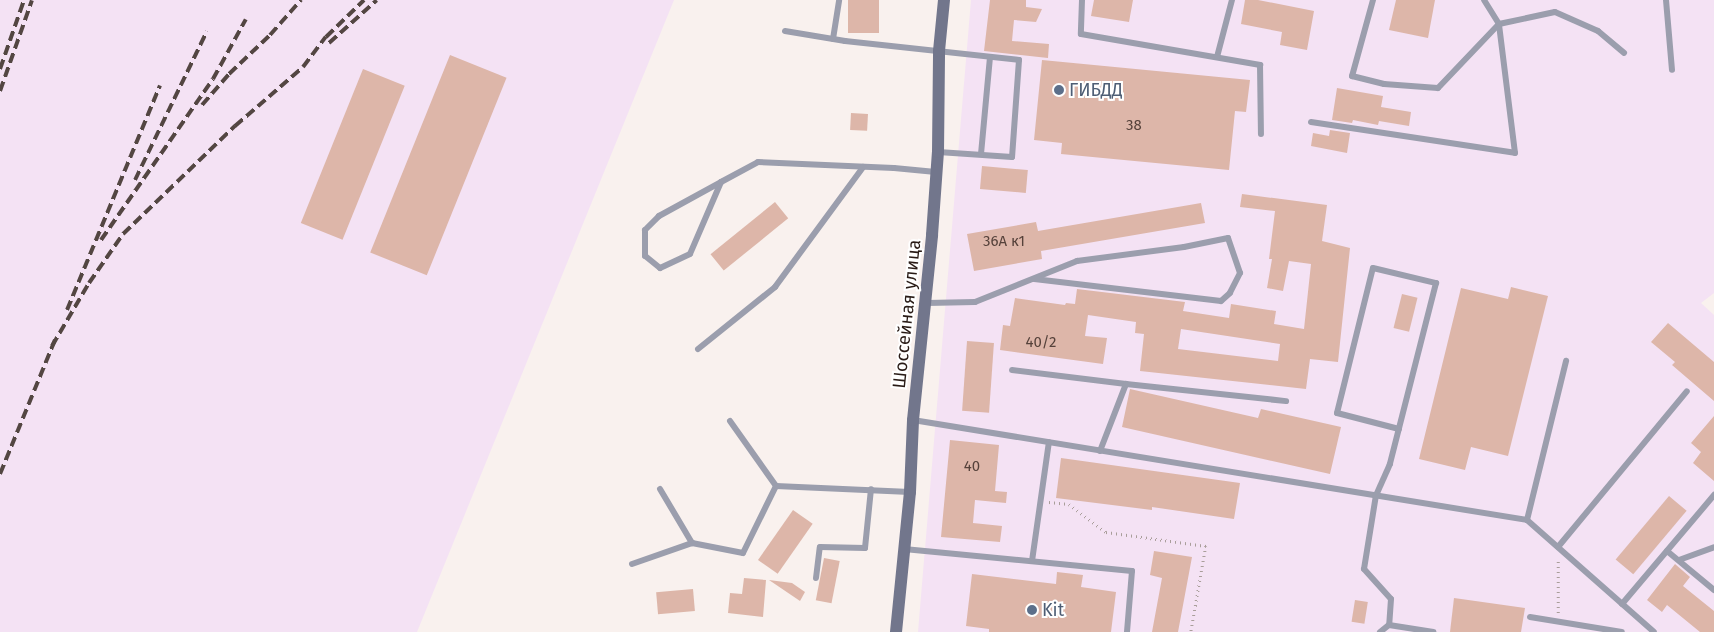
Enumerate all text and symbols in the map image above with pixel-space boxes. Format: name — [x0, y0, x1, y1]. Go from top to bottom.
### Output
place label: ГИБДД — [1069, 79, 1123, 101]
marker: ГИБДД — [1053, 84, 1065, 96]
house number: 38 — [1126, 117, 1142, 135]
house number: 36А к1 — [983, 233, 1025, 251]
street label: Шоссейная улица — [888, 238, 926, 390]
house number: 40/2 — [1026, 334, 1056, 352]
house number: 40 — [964, 458, 980, 476]
place label: Kit — [1042, 599, 1064, 621]
marker: Kit — [1026, 604, 1038, 616]

